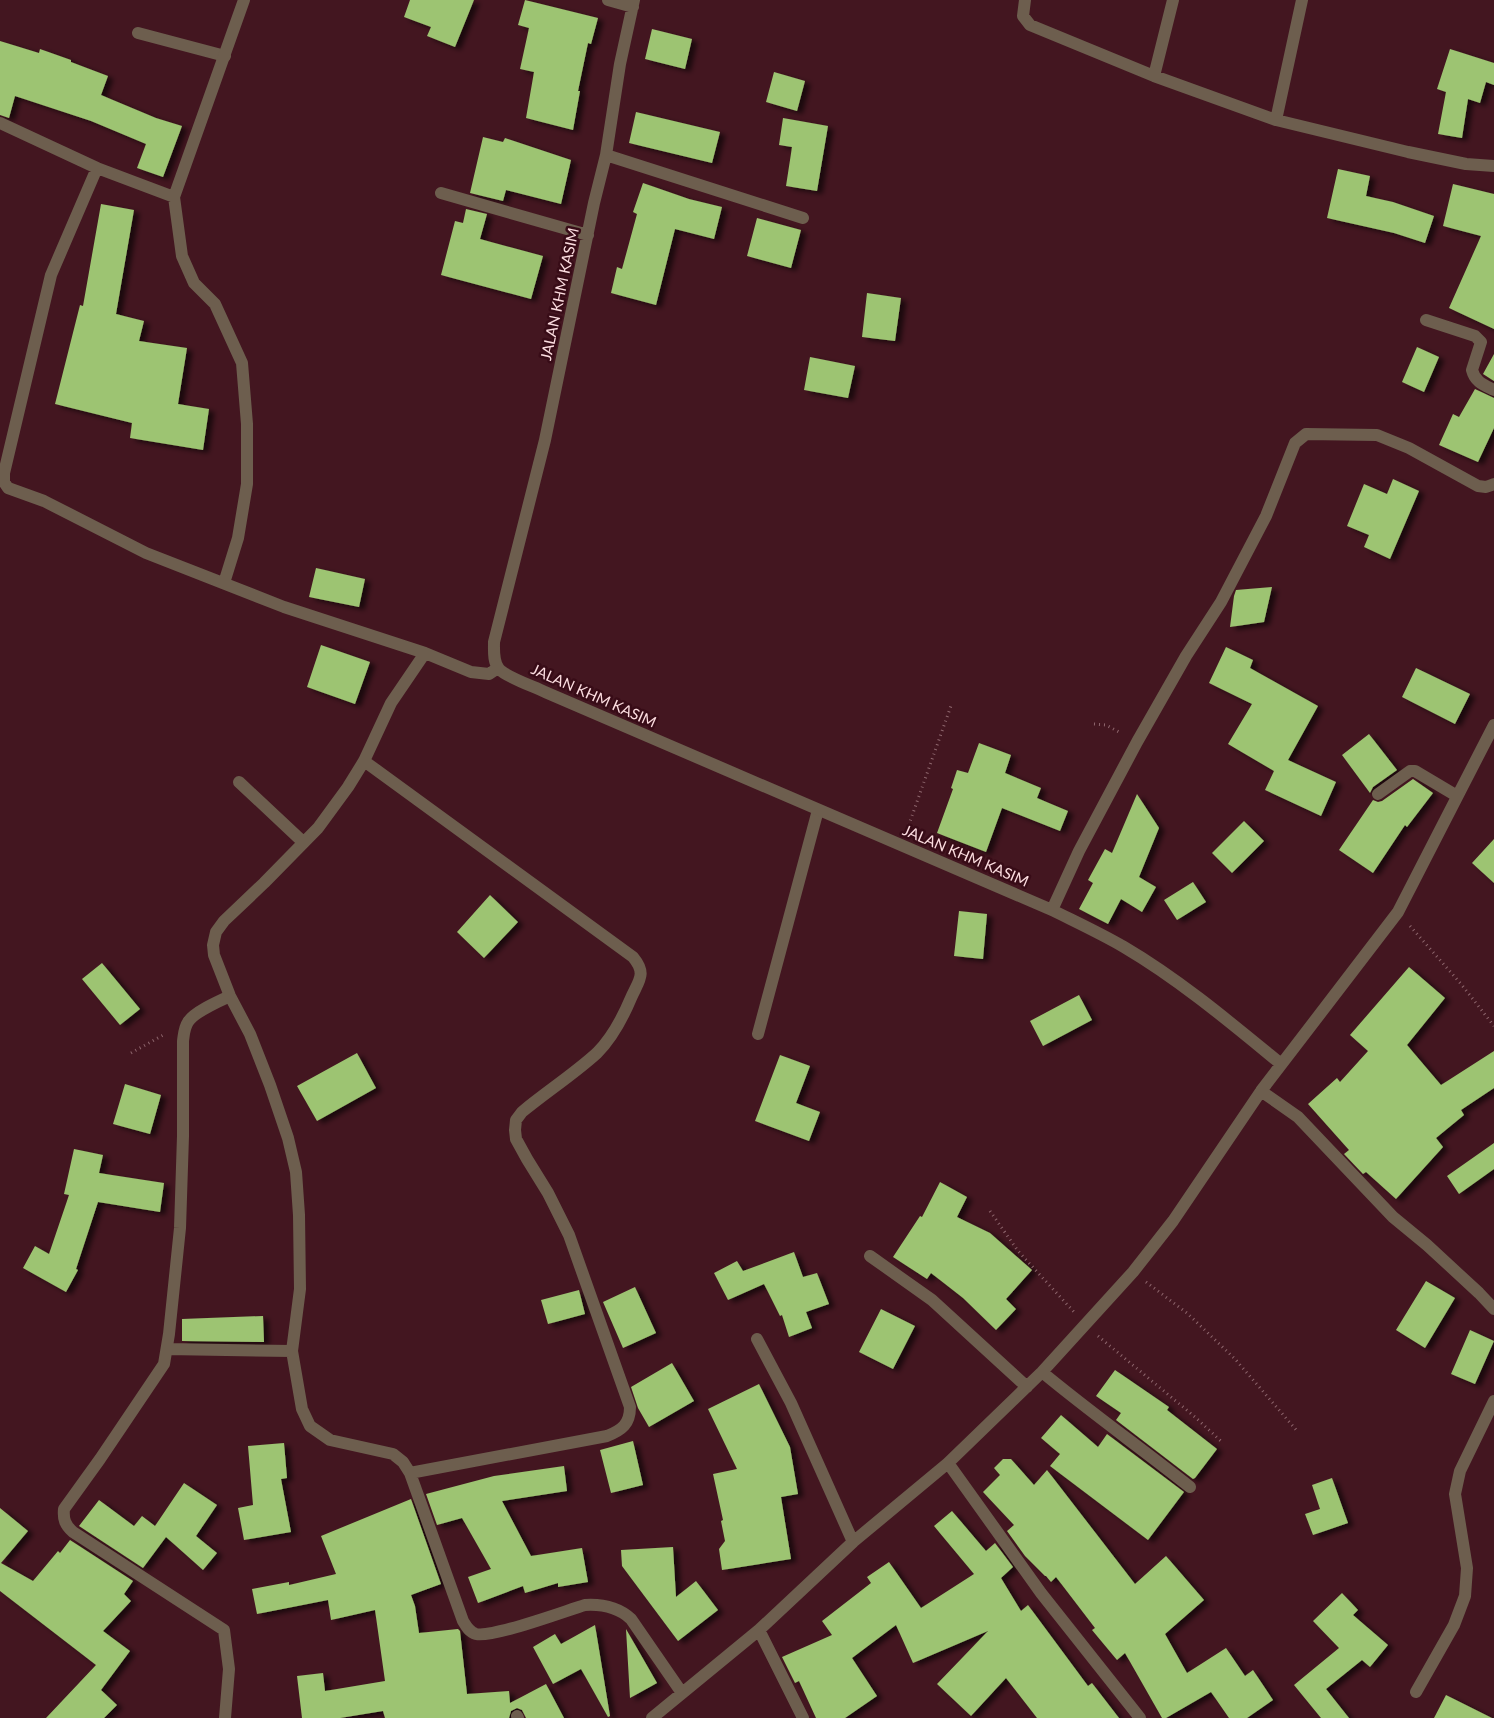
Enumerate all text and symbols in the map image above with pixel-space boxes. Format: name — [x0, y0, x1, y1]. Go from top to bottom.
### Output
street label: JALAN KHM KASIM — [536, 226, 582, 362]
street label: JALAN KHM KASIM — [529, 659, 659, 731]
street label: JALAN KHM KASIM — [900, 820, 1032, 890]

